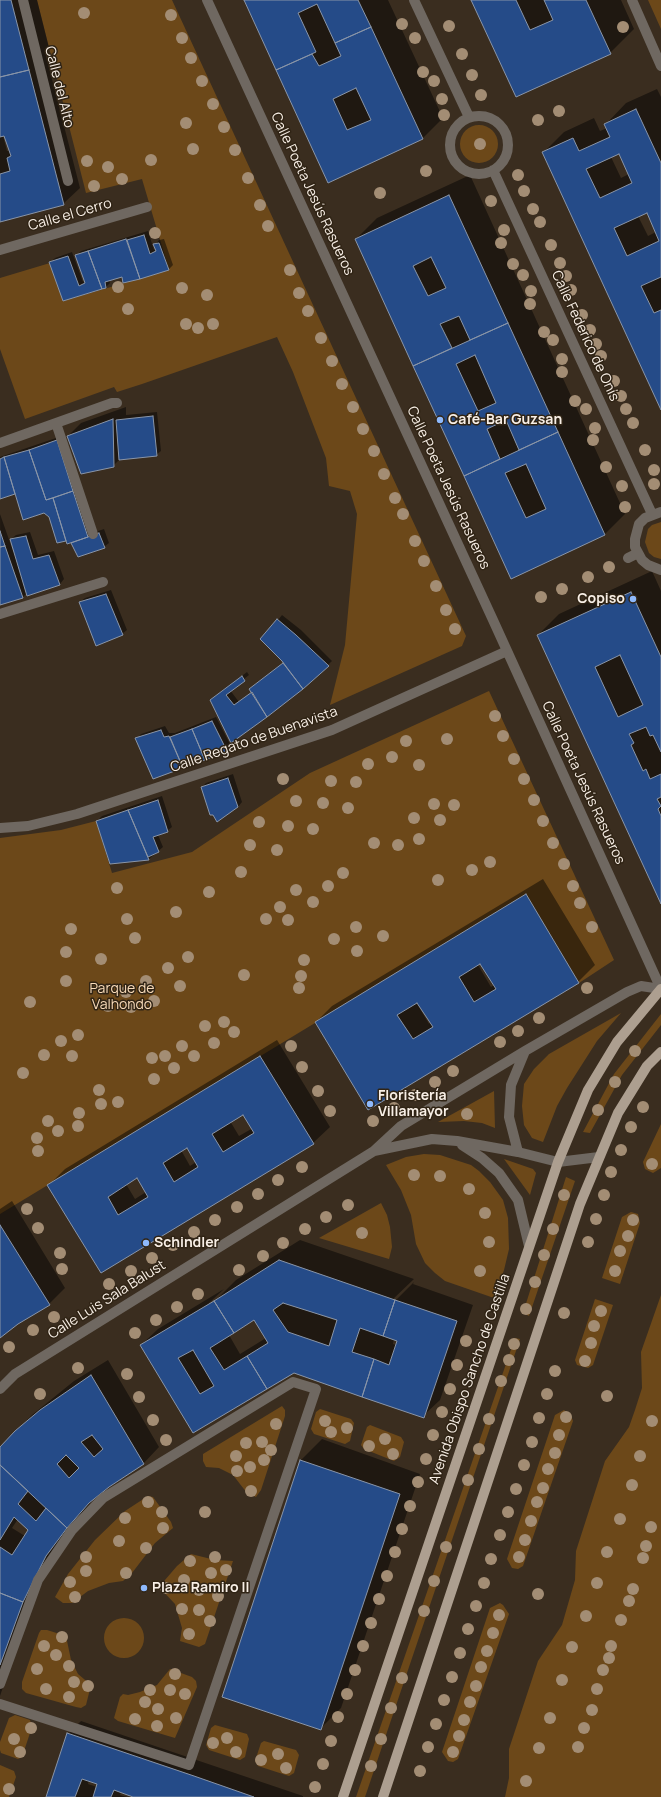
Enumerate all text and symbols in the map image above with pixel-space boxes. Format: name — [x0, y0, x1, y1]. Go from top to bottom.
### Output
street label: Calle del Alto — [41, 44, 77, 130]
street label: Calle Poeta Jesús Rasueros — [267, 110, 357, 278]
street label: Calle el Cerro — [26, 195, 114, 235]
street label: Calle Federico de Onís — [547, 268, 623, 404]
street label: Calle Poeta Jesús Rasueros — [403, 404, 493, 572]
place label: Café-Bar Guzsan — [448, 412, 562, 428]
marker: Café-Bar Guzsan — [435, 415, 445, 425]
place label: Copiso — [577, 591, 625, 607]
marker: Copiso — [628, 594, 638, 604]
street label: Calle Poeta Jesús Rasueros — [538, 699, 628, 867]
street label: Calle Regato de Buenavista — [168, 703, 340, 777]
park label: Parque de Valhondo — [89, 981, 155, 1014]
place label: Floristería Villamayor — [378, 1088, 449, 1120]
marker: Floristería Villamayor — [365, 1099, 375, 1109]
place label: Schindler — [154, 1235, 219, 1251]
marker: Schindler — [141, 1238, 151, 1248]
street label: Calle Luis Sala Balust — [45, 1257, 169, 1343]
street label: Avenida Obispo Sancho de Castilla — [426, 1272, 514, 1486]
place label: Plaza Ramiro II — [152, 1580, 249, 1596]
marker: Plaza Ramiro II — [139, 1583, 149, 1593]

